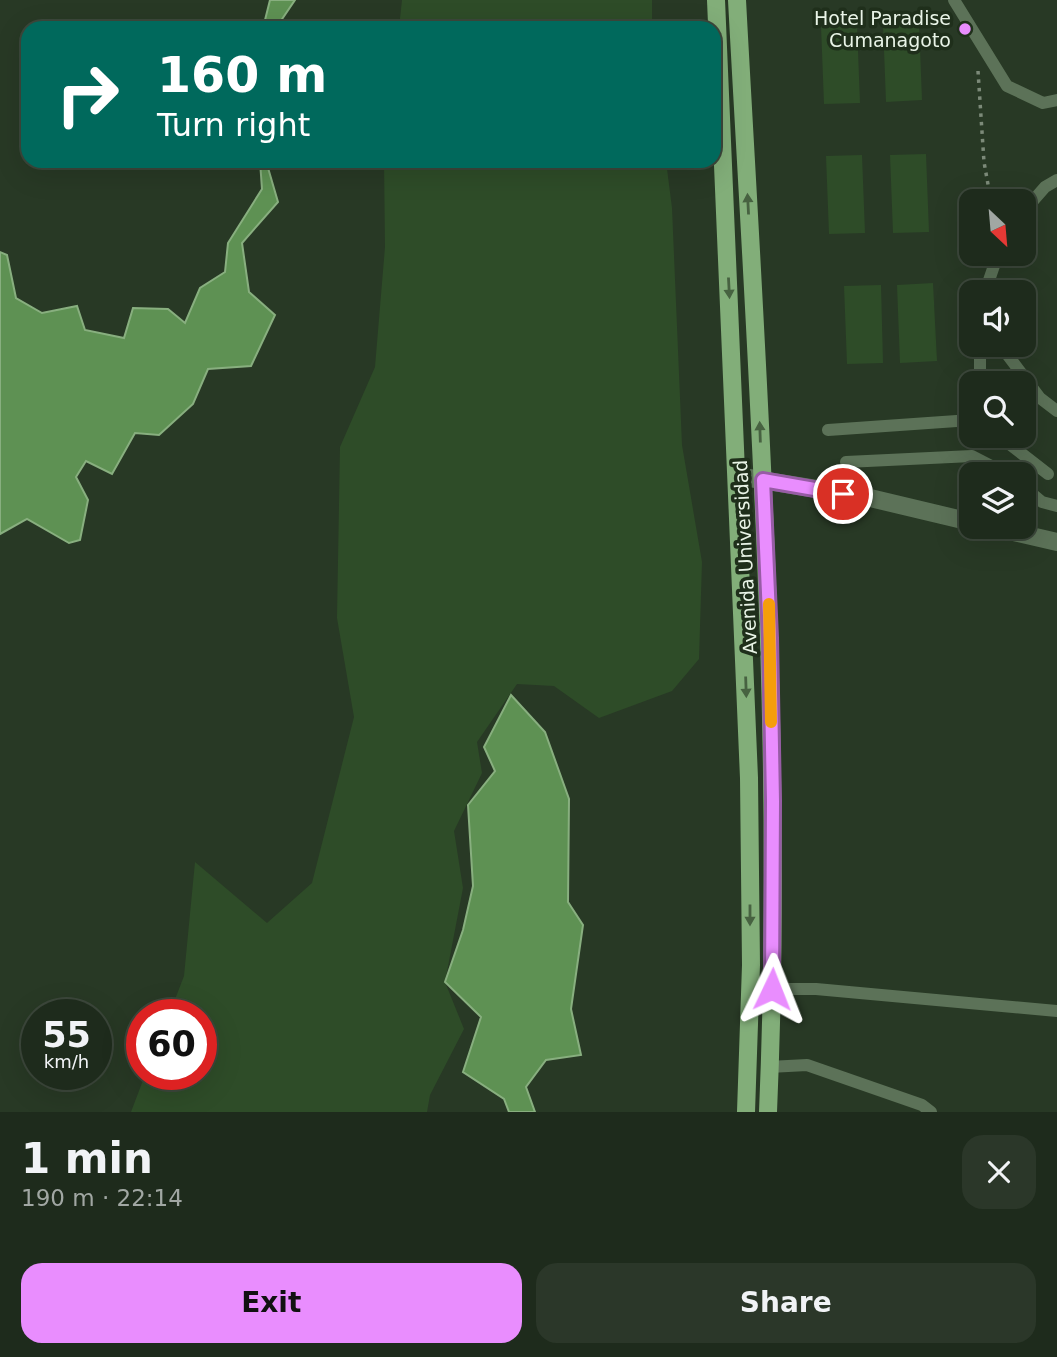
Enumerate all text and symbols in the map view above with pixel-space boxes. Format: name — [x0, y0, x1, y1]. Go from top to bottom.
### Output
place label: Hotel Paradise Cumanagoto — [814, 7, 951, 51]
marker: Hotel Paradise Cumanagoto — [957, 21, 973, 37]
text: 160 m — [157, 47, 327, 104]
icon: right — [42, 49, 133, 140]
text: Turn right — [157, 106, 310, 144]
north arrow — [959, 189, 1036, 266]
map controls — [959, 189, 1036, 539]
one-way arrow — [743, 193, 754, 215]
one-way arrow — [723, 278, 734, 300]
button: sound — [959, 280, 1036, 357]
button: search — [959, 371, 1036, 448]
one-way arrow — [754, 420, 765, 442]
street label: Avenida Universidad — [729, 459, 761, 655]
button: layers — [959, 462, 1036, 539]
pin — [813, 464, 873, 524]
icon: arrive — [824, 475, 862, 513]
one-way arrow — [740, 676, 751, 698]
one-way arrow — [744, 904, 756, 926]
position arrow — [735, 952, 809, 1026]
speed limit sign: 60 — [126, 999, 217, 1090]
text: 55 — [42, 1015, 91, 1055]
text: km/h — [44, 1051, 89, 1072]
text: 1 min — [21, 1134, 153, 1183]
button: close — [962, 1135, 1036, 1209]
text: 190 m · 22:14 — [21, 1185, 183, 1211]
button: Exit — [21, 1263, 522, 1343]
button: Share — [536, 1263, 1036, 1343]

